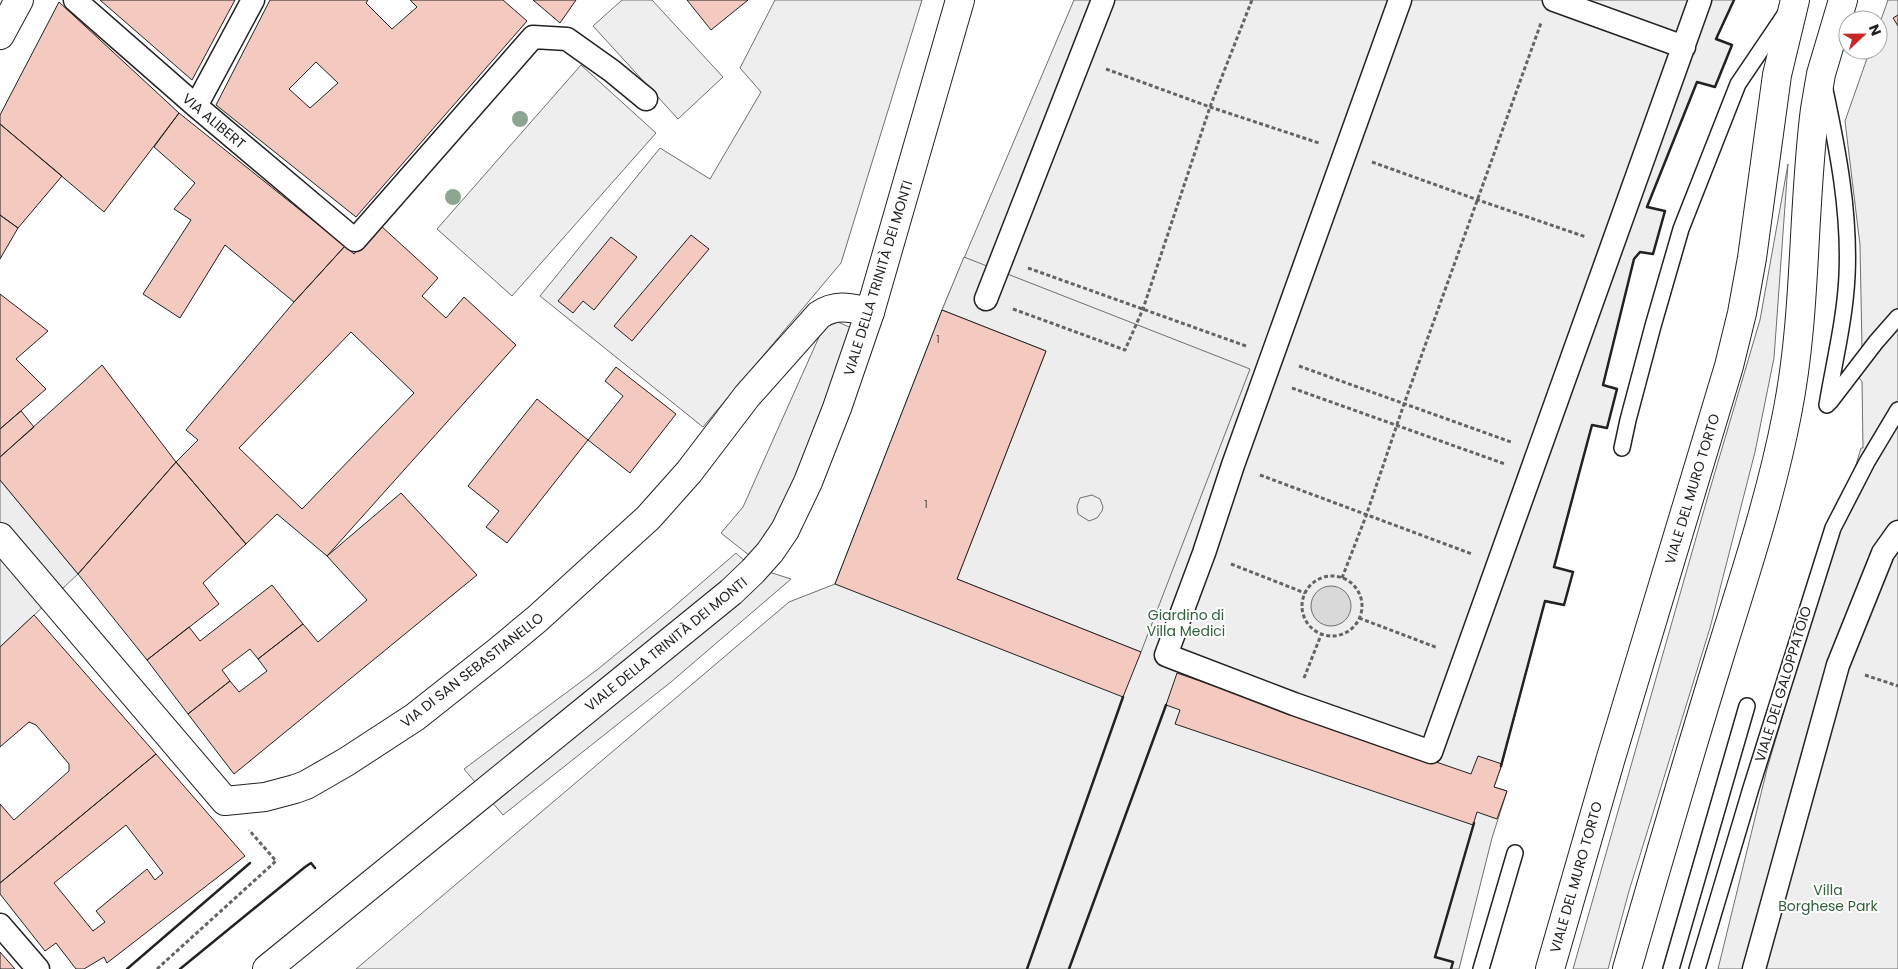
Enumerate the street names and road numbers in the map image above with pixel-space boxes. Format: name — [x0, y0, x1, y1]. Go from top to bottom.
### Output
street label: VIA ALIBERT — [178, 89, 250, 154]
street label: VIALE DELLA TRINITÀ DEI MONTI — [839, 178, 917, 378]
street label: VIALE DEL MURO TORTO — [1660, 411, 1724, 567]
street label: VIALE DELLA TRINITÀ DEI MONTI — [581, 572, 751, 716]
street label: VIALE DEL GALOPPATOIO — [1750, 604, 1816, 764]
street label: VIA DI SAN SEBASTIANELLO — [396, 608, 548, 732]
street label: VIALE DEL MURO TORTO — [1545, 799, 1607, 955]

